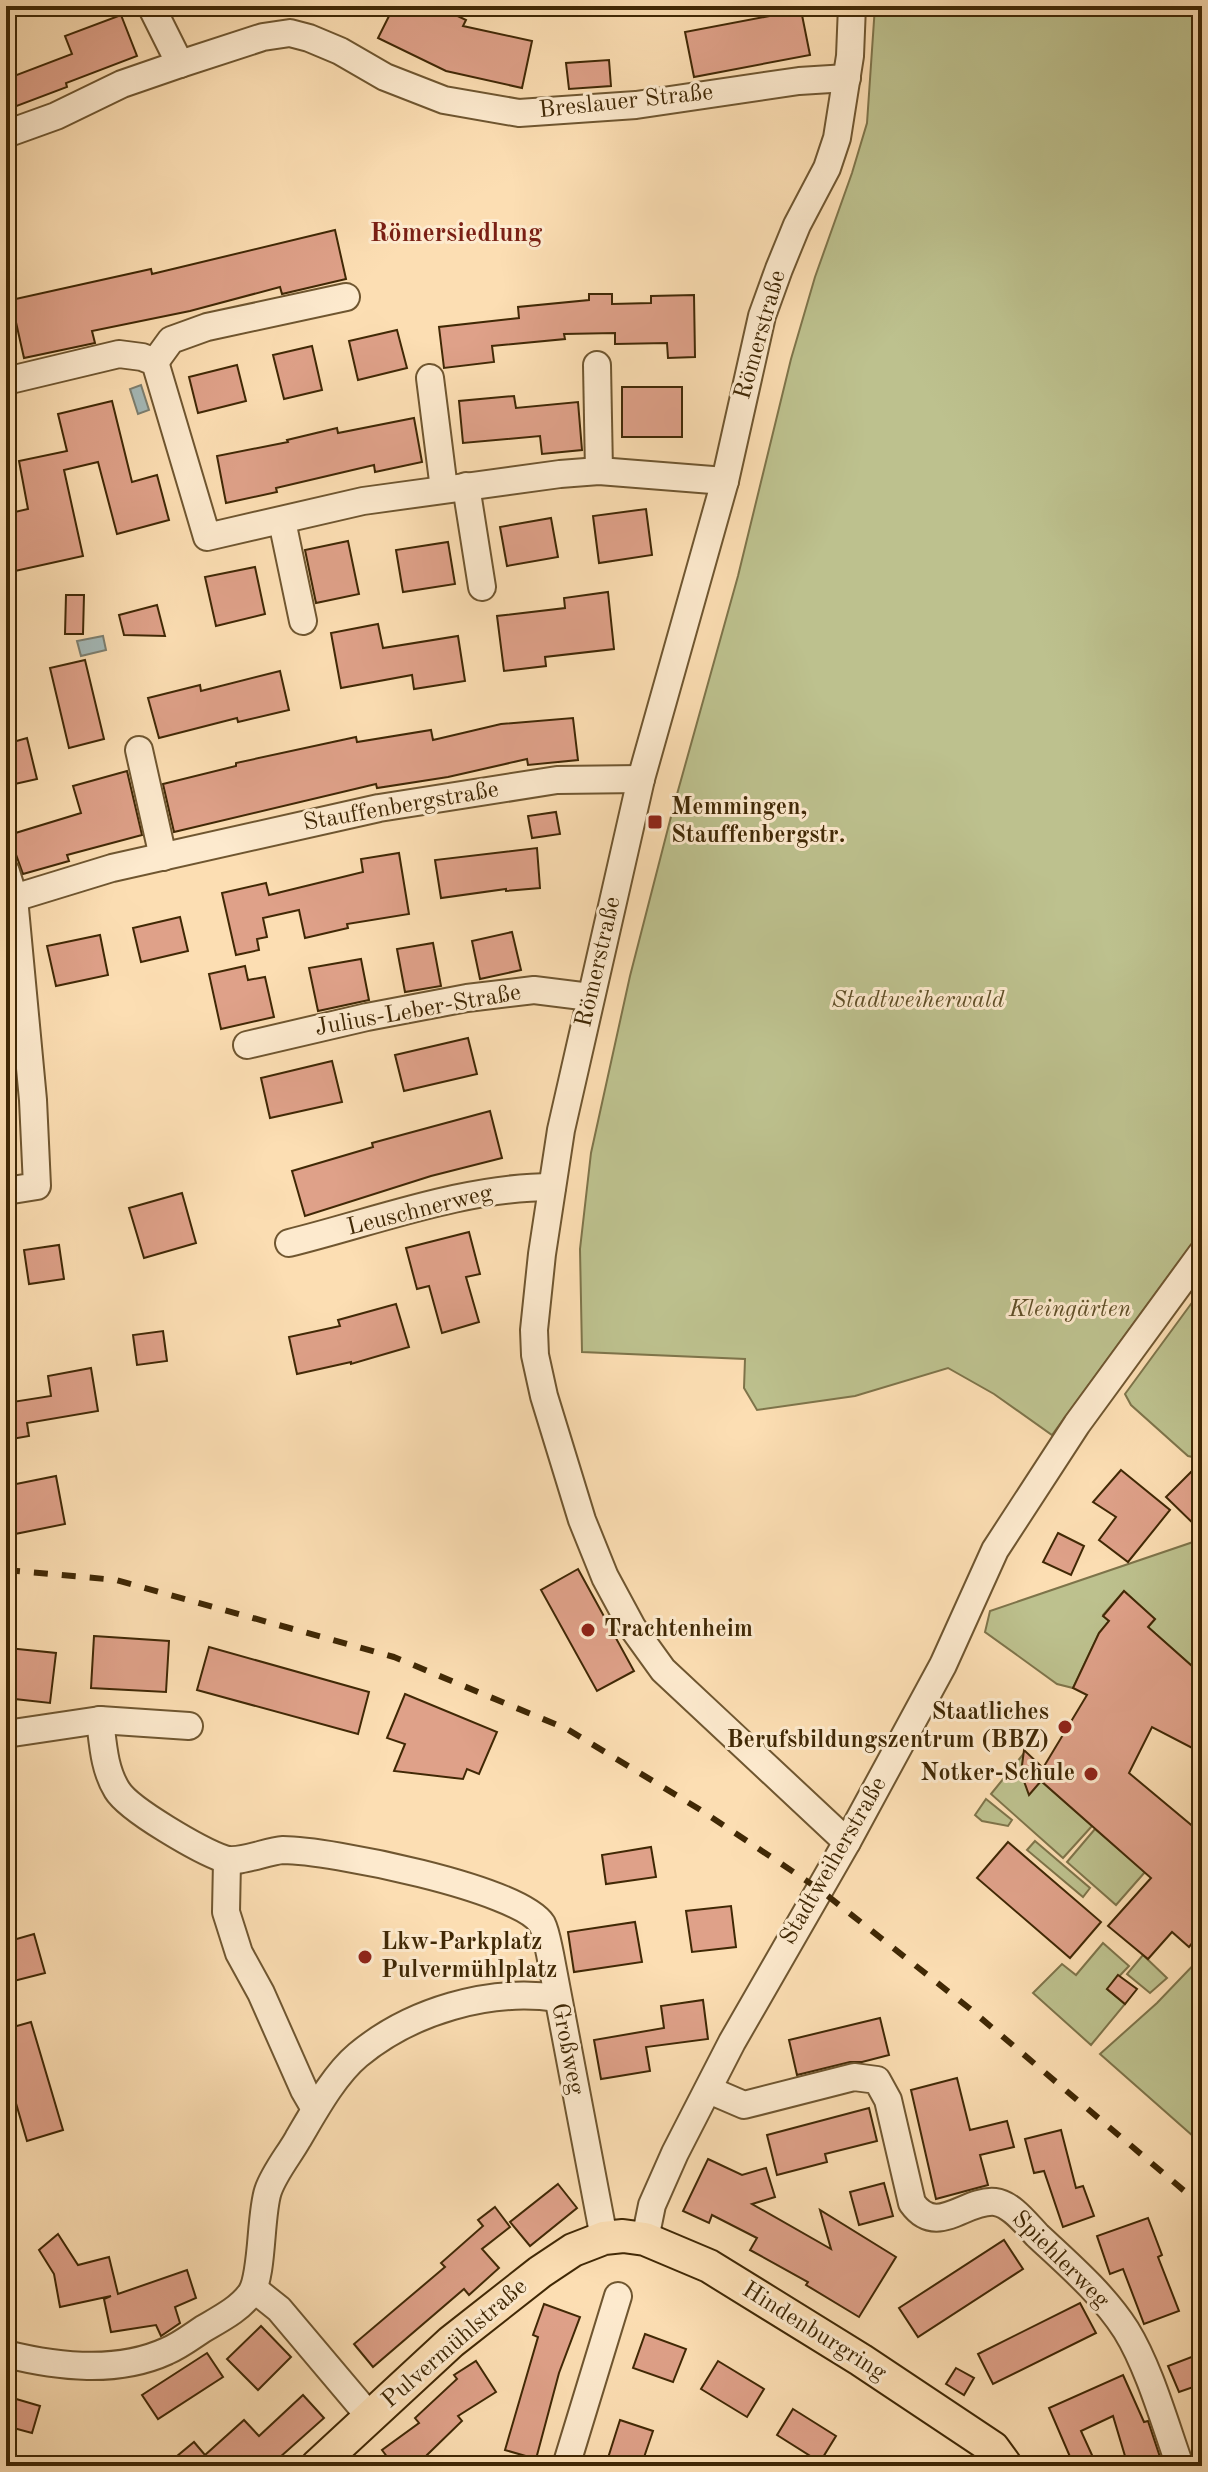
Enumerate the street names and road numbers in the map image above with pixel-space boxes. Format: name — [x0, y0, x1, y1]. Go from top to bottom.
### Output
street label: Breslauer Straße — [538, 81, 714, 123]
street label: Römerstraße — [731, 268, 791, 402]
street label: Stauffenbergstraße — [301, 778, 501, 836]
street label: Römerstraße — [572, 894, 626, 1030]
street label: Julius-Leber-Straße — [313, 981, 523, 1041]
street label: Leuschnerweg — [345, 1181, 495, 1241]
street label: Stadtweiherstraße — [776, 1773, 892, 1949]
street label: Großweg — [546, 2001, 588, 2097]
street label: Spiehlerweg — [1007, 2207, 1113, 2313]
street label: Pulvermühlstraße — [378, 2275, 532, 2413]
street label: Hindenburgring — [738, 2278, 890, 2386]

